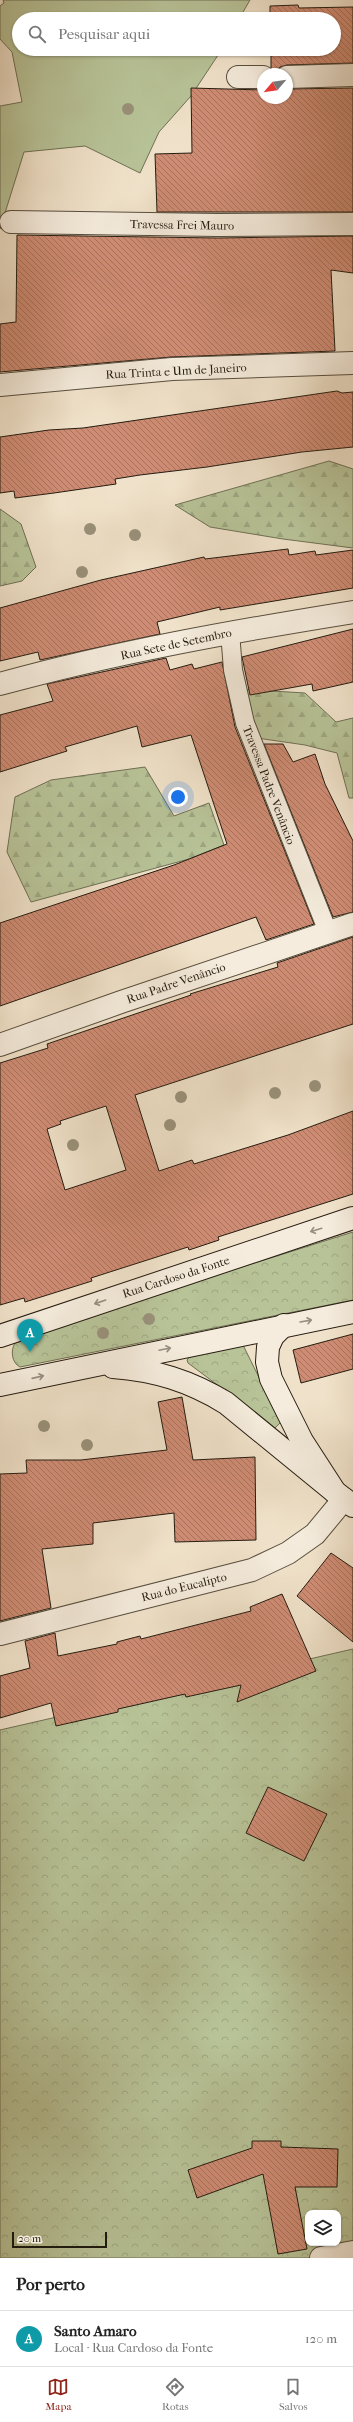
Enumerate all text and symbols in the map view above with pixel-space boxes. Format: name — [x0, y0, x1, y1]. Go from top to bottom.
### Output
search box — [12, 12, 341, 56]
icon: search — [26, 23, 48, 45]
text: Pesquisar aqui — [58, 25, 150, 43]
north arrow — [257, 68, 293, 104]
street label: Travessa Frei Mauro — [130, 217, 234, 233]
street label: Rua Trinta e Um de Janeiro — [105, 360, 247, 382]
street label: Rua Sete de Setembro — [119, 625, 233, 663]
street label: Travessa Padre Venâncio — [240, 723, 298, 847]
your location — [168, 787, 188, 807]
street label: Rua Padre Venâncio — [125, 960, 227, 1006]
one-way arrow — [309, 1227, 322, 1234]
street label: Rua Cardoso da Fonte — [121, 1253, 231, 1301]
one-way arrow — [94, 1299, 106, 1307]
one-way arrow — [299, 1316, 312, 1324]
pin: A — [17, 1319, 43, 1352]
one-way arrow — [158, 1345, 171, 1353]
one-way arrow — [31, 1372, 44, 1380]
street label: Rua do Eucalipto — [140, 1570, 228, 1604]
map controls — [305, 2210, 341, 2246]
button: layers — [305, 2210, 341, 2246]
scale bar — [12, 2230, 107, 2249]
text: 20 m — [18, 2232, 41, 2245]
text: Por perto — [16, 2274, 85, 2294]
text: Santo Amaro — [54, 2322, 137, 2340]
text: A — [25, 2331, 33, 2346]
text: 120 m — [305, 2331, 337, 2346]
text: Local · Rua Cardoso da Fonte — [54, 2340, 213, 2355]
tab: Mapa — [45, 2376, 72, 2413]
tab: Rotas — [162, 2376, 189, 2413]
tab: Salvos — [279, 2376, 308, 2413]

